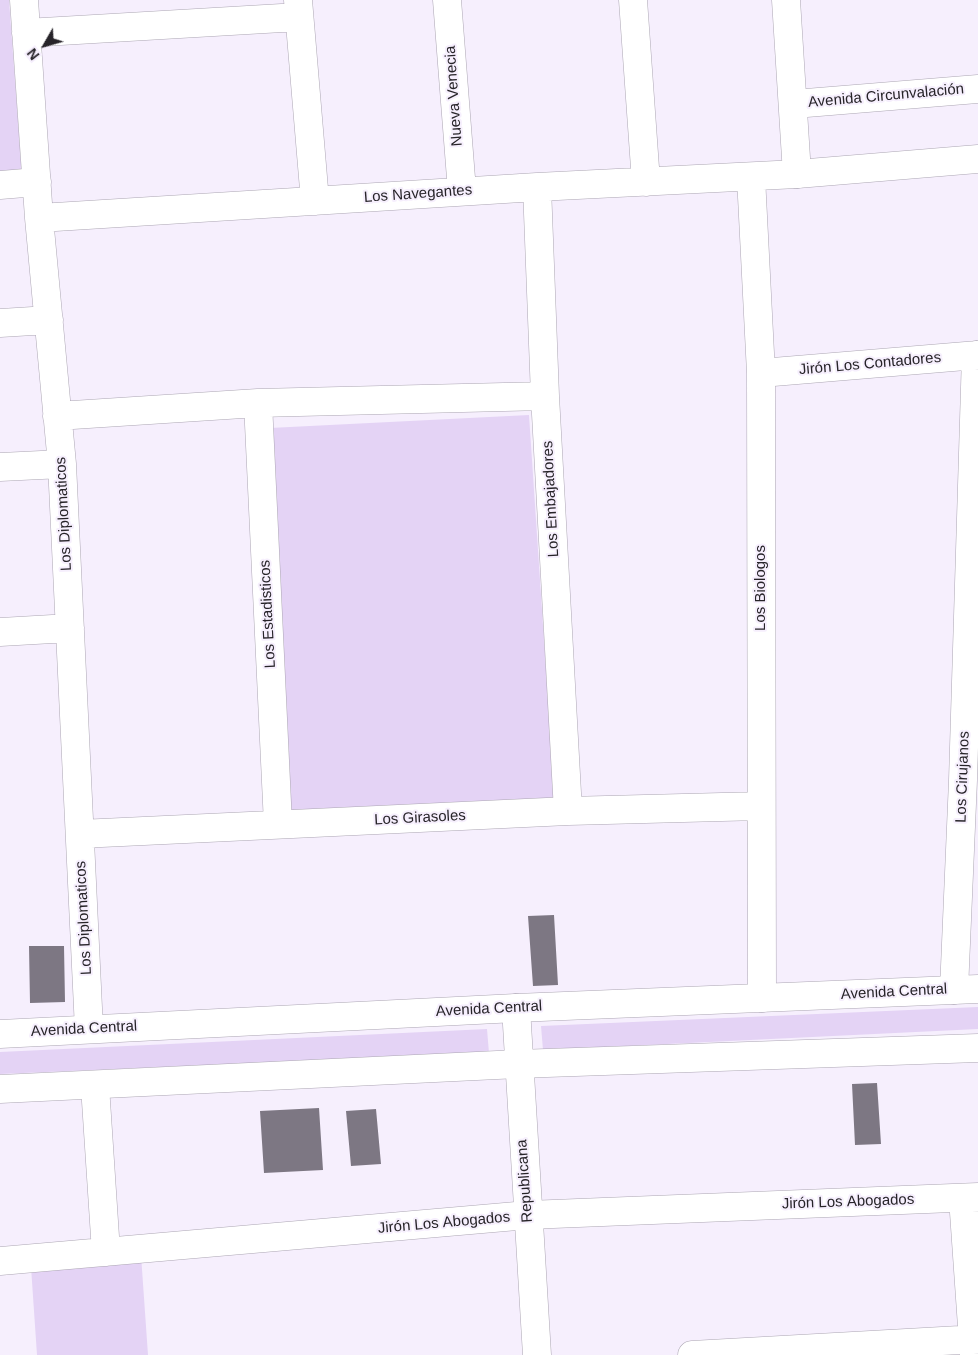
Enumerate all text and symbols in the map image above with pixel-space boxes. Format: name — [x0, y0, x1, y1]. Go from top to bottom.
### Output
north arrow — [20, 20, 70, 70]
text: N — [24, 45, 43, 63]
street label: Nueva Venecia — [442, 45, 466, 147]
street label: Avenida Circunvalación — [807, 80, 965, 112]
street label: Los Navegantes — [363, 181, 473, 207]
street label: Jirón Los Contadores — [798, 349, 942, 379]
street label: Los Embajadores — [539, 440, 563, 558]
street label: Los Diplomaticos — [52, 457, 76, 571]
street label: Los Biologos — [752, 545, 770, 631]
street label: Los Estadisticos — [256, 559, 280, 669]
street label: Los Cirujanos — [952, 731, 974, 823]
street label: Los Girasoles — [374, 807, 466, 829]
street label: Los Diplomaticos — [72, 861, 96, 975]
street label: Avenida Central — [840, 980, 948, 1004]
street label: Avenida Central — [435, 997, 543, 1021]
street label: Avenida Central — [30, 1017, 138, 1041]
street label: Republicana — [513, 1139, 537, 1223]
street label: Jirón Los Abogados — [781, 1191, 915, 1213]
street label: Jirón Los Abogados — [377, 1208, 511, 1238]

